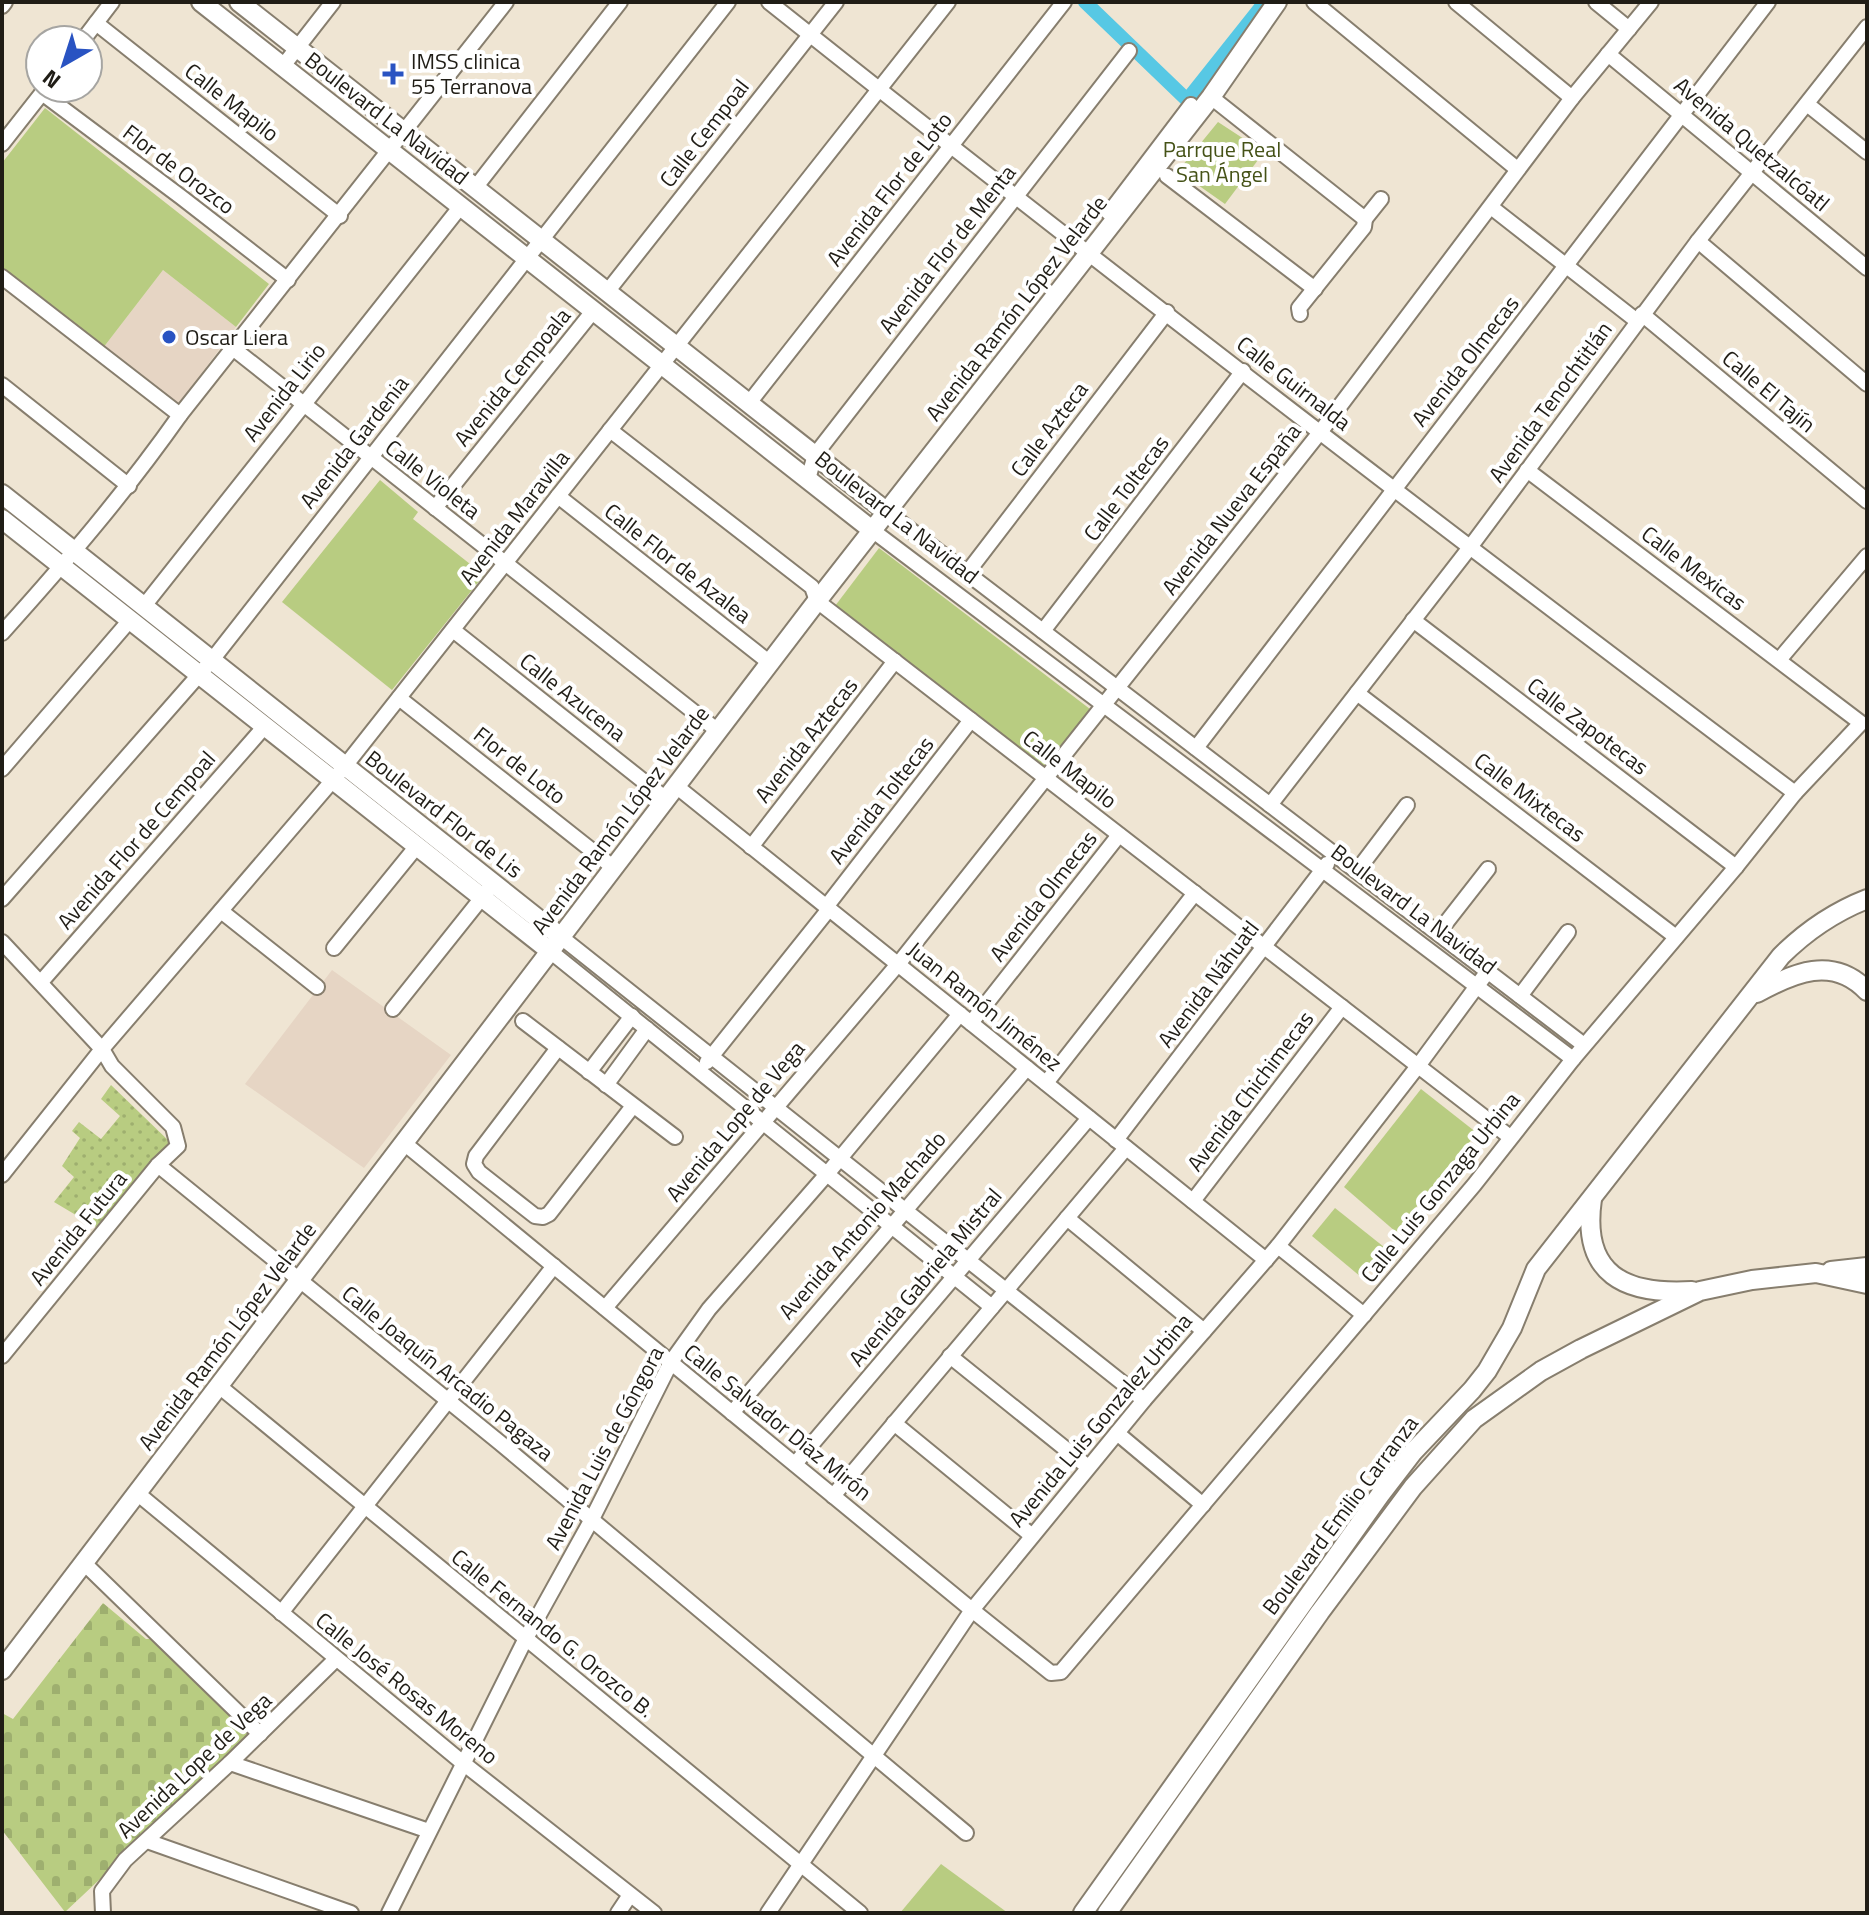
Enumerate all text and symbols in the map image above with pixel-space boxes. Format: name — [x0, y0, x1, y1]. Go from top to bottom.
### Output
north arrow — [24, 24, 104, 104]
street label: Boulevard La Navidad — [298, 43, 476, 193]
place label: IMSS clinica 55 Terranova — [411, 44, 532, 103]
street label: Calle Mapilo — [178, 54, 286, 150]
text: N — [35, 62, 68, 98]
marker: IMSS clinica 55 Terranova — [382, 63, 404, 85]
street label: Avenida Quetzalcóatl — [1667, 69, 1837, 219]
street label: Calle Cempoal — [651, 71, 757, 195]
street label: Avenida Flor de Loto — [818, 104, 960, 274]
street label: Flor de Orozco — [116, 115, 242, 223]
park label: Parrque Real San Ángel — [1163, 132, 1281, 191]
street label: Avenida Flor de Menta — [870, 157, 1024, 341]
street label: Avenida Ramón López Velarde — [917, 188, 1115, 428]
street label: Avenida Olmecas — [1403, 288, 1527, 434]
street label: Avenida Cempoala — [445, 300, 579, 454]
street label: Avenida Tenochtitlán — [1480, 314, 1620, 490]
place label: Oscar Liera — [185, 320, 288, 354]
street label: Calle Guirnalda — [1229, 327, 1359, 439]
marker: Oscar Liera — [160, 328, 178, 346]
street label: Avenida Lirio — [234, 335, 334, 449]
street label: Calle El Tajín — [1715, 342, 1823, 440]
street label: Avenida Gardenia — [291, 368, 417, 516]
street label: Calle Azteca — [1002, 374, 1096, 484]
street label: Avenida Nueva España — [1153, 416, 1309, 602]
street label: Calle Toltecas — [1075, 428, 1177, 548]
street label: Calle Violeta — [378, 431, 488, 527]
street label: Avenida Maravilla — [450, 442, 578, 592]
street label: Boulevard La Navidad — [808, 442, 986, 592]
street label: Calle Flor de Azalea — [597, 495, 759, 631]
street label: Calle Mexicas — [1634, 517, 1754, 619]
street label: Calle Azucena — [512, 644, 634, 750]
street label: Calle Zapotecas — [1520, 669, 1656, 783]
street label: Avenida Aztecas — [746, 670, 866, 810]
street label: Avenida Ramón López Velarde — [523, 699, 717, 941]
street label: Flor de Loto — [466, 718, 574, 812]
street label: Calle Mapilo — [1016, 721, 1124, 817]
street label: Avenida Toltecas — [820, 729, 942, 871]
street label: Boulevard Flor de Lis — [358, 742, 530, 886]
street label: Avenida Flor de Cempoal — [49, 743, 223, 937]
street label: Calle Mixtecas — [1467, 744, 1593, 850]
street label: Avenida Olmecas — [981, 823, 1105, 969]
street label: Boulevard La Navidad — [1324, 835, 1504, 983]
street label: Avenida Náhuatl — [1149, 913, 1267, 1055]
street label: Juan Ramón Jiménez — [900, 933, 1070, 1079]
street label: Avenida Chichimecas — [1178, 1003, 1322, 1179]
street label: Avenida Lope de Vega — [657, 1033, 813, 1209]
street label: Calle Luis Gonzaga Urbina — [1352, 1084, 1528, 1290]
street label: Avenida Antonio Machado — [770, 1123, 954, 1327]
street label: Avenida Futura — [21, 1163, 135, 1293]
street label: Avenida Gabriela Mistral — [840, 1180, 1010, 1374]
street label: Avenida Ramón López Velarde — [130, 1215, 324, 1457]
street label: Calle Joaquín Arcadio Pagaza — [335, 1277, 561, 1469]
street label: Avenida Luis Gonzalez Urbina — [1000, 1306, 1200, 1534]
street label: Calle Salvador Díaz Mirón — [677, 1335, 879, 1509]
street label: Avenida Luis de Góngora — [536, 1340, 672, 1556]
street label: Boulevard Emilio Carranza — [1254, 1408, 1426, 1622]
street label: Calle Fernando G. Orozco B. — [444, 1540, 662, 1726]
street label: Calle José Rosas Moreno — [308, 1604, 506, 1772]
street label: Avenida Lope de Vega — [109, 1684, 279, 1846]

